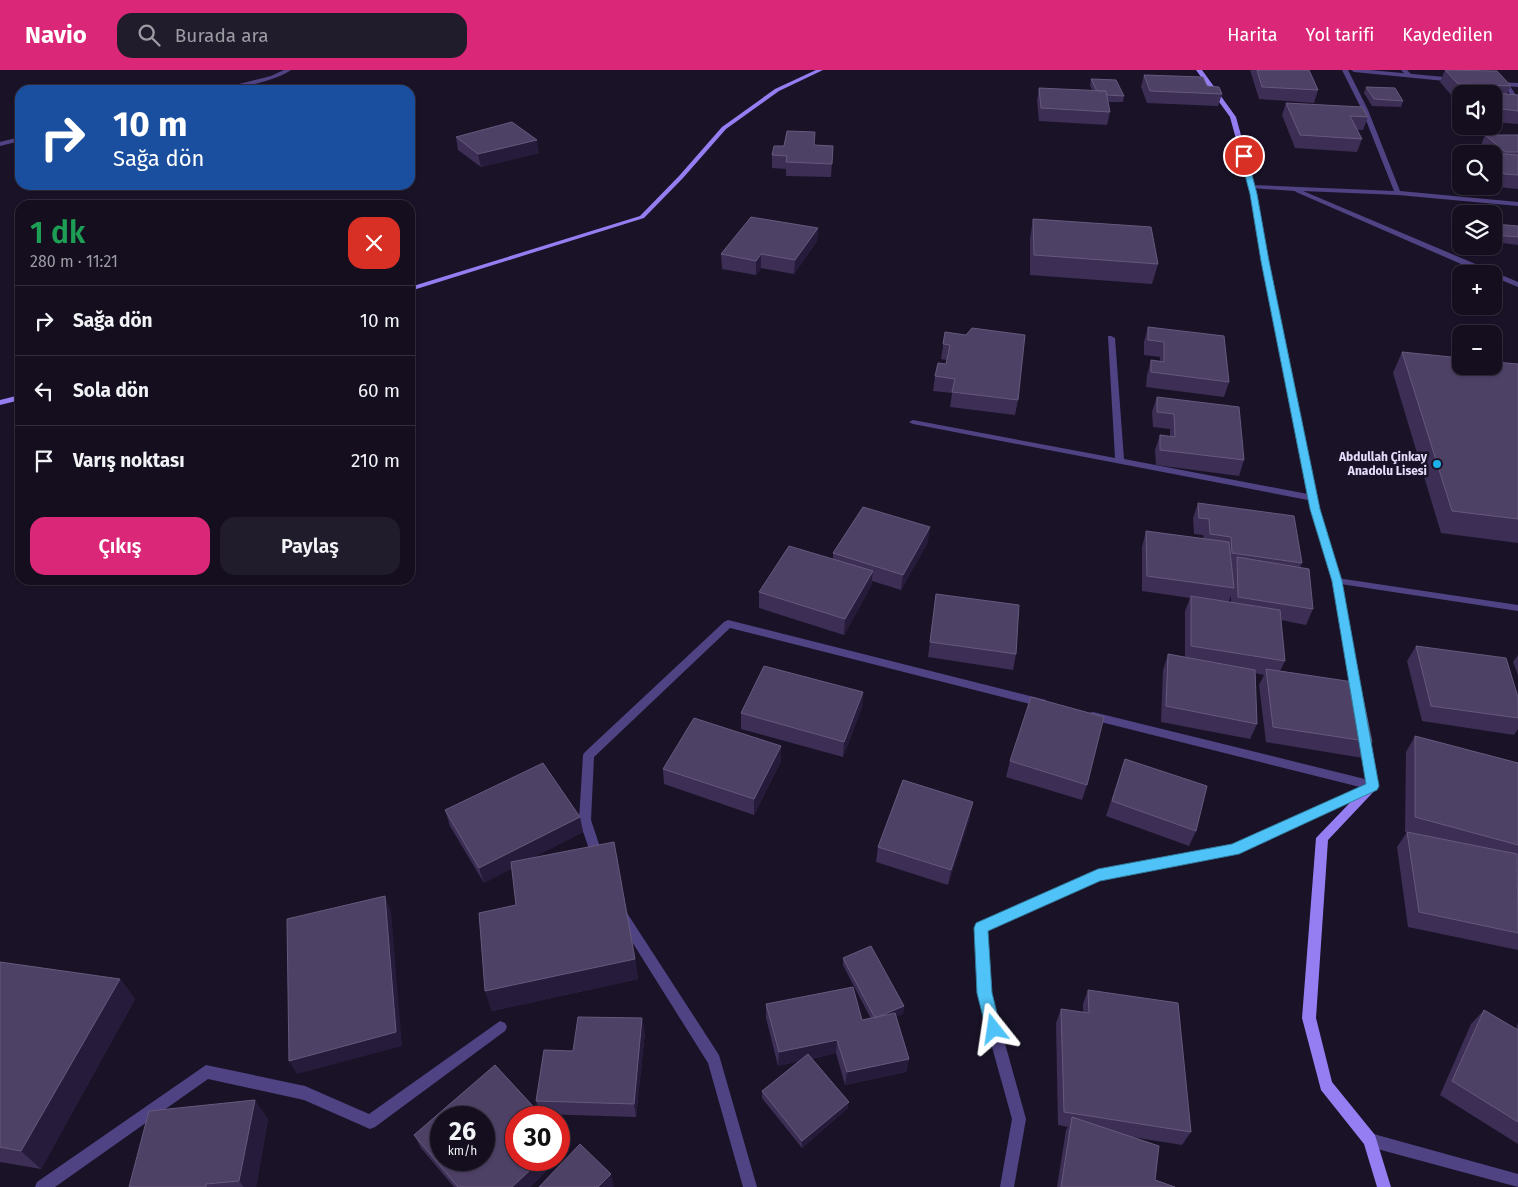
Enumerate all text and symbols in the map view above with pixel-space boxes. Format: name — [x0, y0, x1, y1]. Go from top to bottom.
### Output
search box — [117, 13, 467, 58]
text: Navio — [25, 21, 87, 49]
icon: search — [135, 21, 163, 49]
text: Burada ara — [175, 24, 269, 47]
text: Harita — [1227, 24, 1278, 46]
text: Yol tarifi — [1306, 24, 1374, 46]
text: Kaydedilen — [1402, 24, 1493, 46]
map controls — [1452, 85, 1502, 375]
button: sound — [1452, 85, 1502, 135]
text: 10 m — [113, 103, 188, 145]
icon: right — [30, 105, 95, 170]
pin — [1223, 135, 1265, 177]
icon: arrive — [1230, 142, 1258, 170]
text: Sağa dön — [113, 145, 204, 172]
button: search — [1452, 145, 1502, 195]
button: layers — [1452, 205, 1502, 255]
text: 1 dk — [30, 215, 85, 251]
button: close — [348, 217, 400, 269]
text: 280 m · 11:21 — [30, 252, 118, 271]
button: + — [1452, 265, 1502, 315]
icon: right — [30, 307, 58, 335]
text: Sağa dön — [73, 309, 153, 332]
text: 10 m — [360, 309, 400, 332]
button: − — [1452, 325, 1502, 375]
icon: left — [30, 377, 58, 405]
text: Sola dön — [73, 379, 149, 402]
text: 60 m — [358, 379, 400, 402]
icon: arrive — [30, 447, 58, 475]
text: Varış noktası — [73, 449, 185, 472]
text: 210 m — [351, 449, 400, 472]
place label: Abdullah Çinkay Anadolu Lisesi — [1338, 450, 1428, 478]
marker: Abdullah Çinkay Anadolu Lisesi — [1431, 458, 1443, 470]
button: Çıkış — [30, 517, 210, 575]
button: Paylaş — [220, 517, 400, 575]
position arrow — [967, 1002, 1019, 1054]
speed limit sign: 30 — [505, 1106, 570, 1171]
text: 26 — [449, 1117, 476, 1147]
text: km/h — [448, 1144, 477, 1158]

